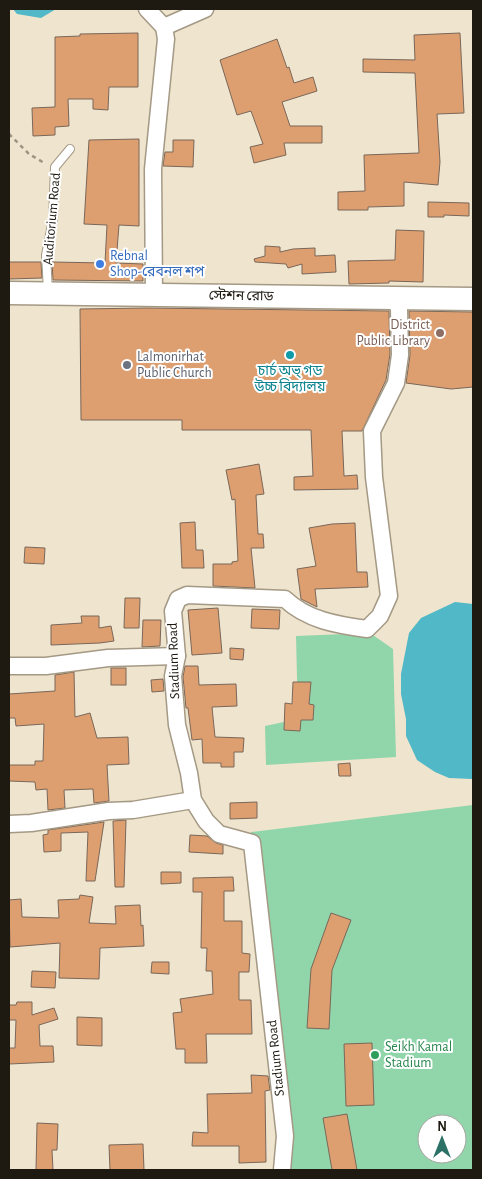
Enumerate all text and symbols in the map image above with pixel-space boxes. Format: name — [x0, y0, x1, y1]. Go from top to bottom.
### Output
street label: Auditorium Road — [41, 172, 63, 266]
place label: Rebnal Shop-রেবনল শপ — [110, 249, 205, 279]
marker: Rebnal Shop-রেবনল শপ — [94, 258, 106, 270]
street label: স্টেশন রোড — [208, 286, 275, 304]
place label: District Public Library — [356, 318, 431, 348]
marker: District Public Library — [434, 327, 446, 339]
marker: চার্চ অভ্ গড ‍উচ্চ বিদ্যালয় — [284, 349, 296, 361]
place label: Lalmonirhat Public Church — [137, 350, 212, 380]
marker: Lalmonirhat Public Church — [121, 359, 133, 371]
place label: চার্চ অভ্ গড ‍উচ্চ বিদ্যালয় — [253, 361, 326, 394]
street label: Stadium Road — [166, 623, 182, 699]
street label: Stadium Road — [265, 1019, 287, 1097]
place label: Seikh Kamal Stadium — [385, 1040, 452, 1070]
marker: Seikh Kamal Stadium — [369, 1049, 381, 1061]
north arrow — [417, 1114, 467, 1164]
text: N — [437, 1120, 447, 1134]

